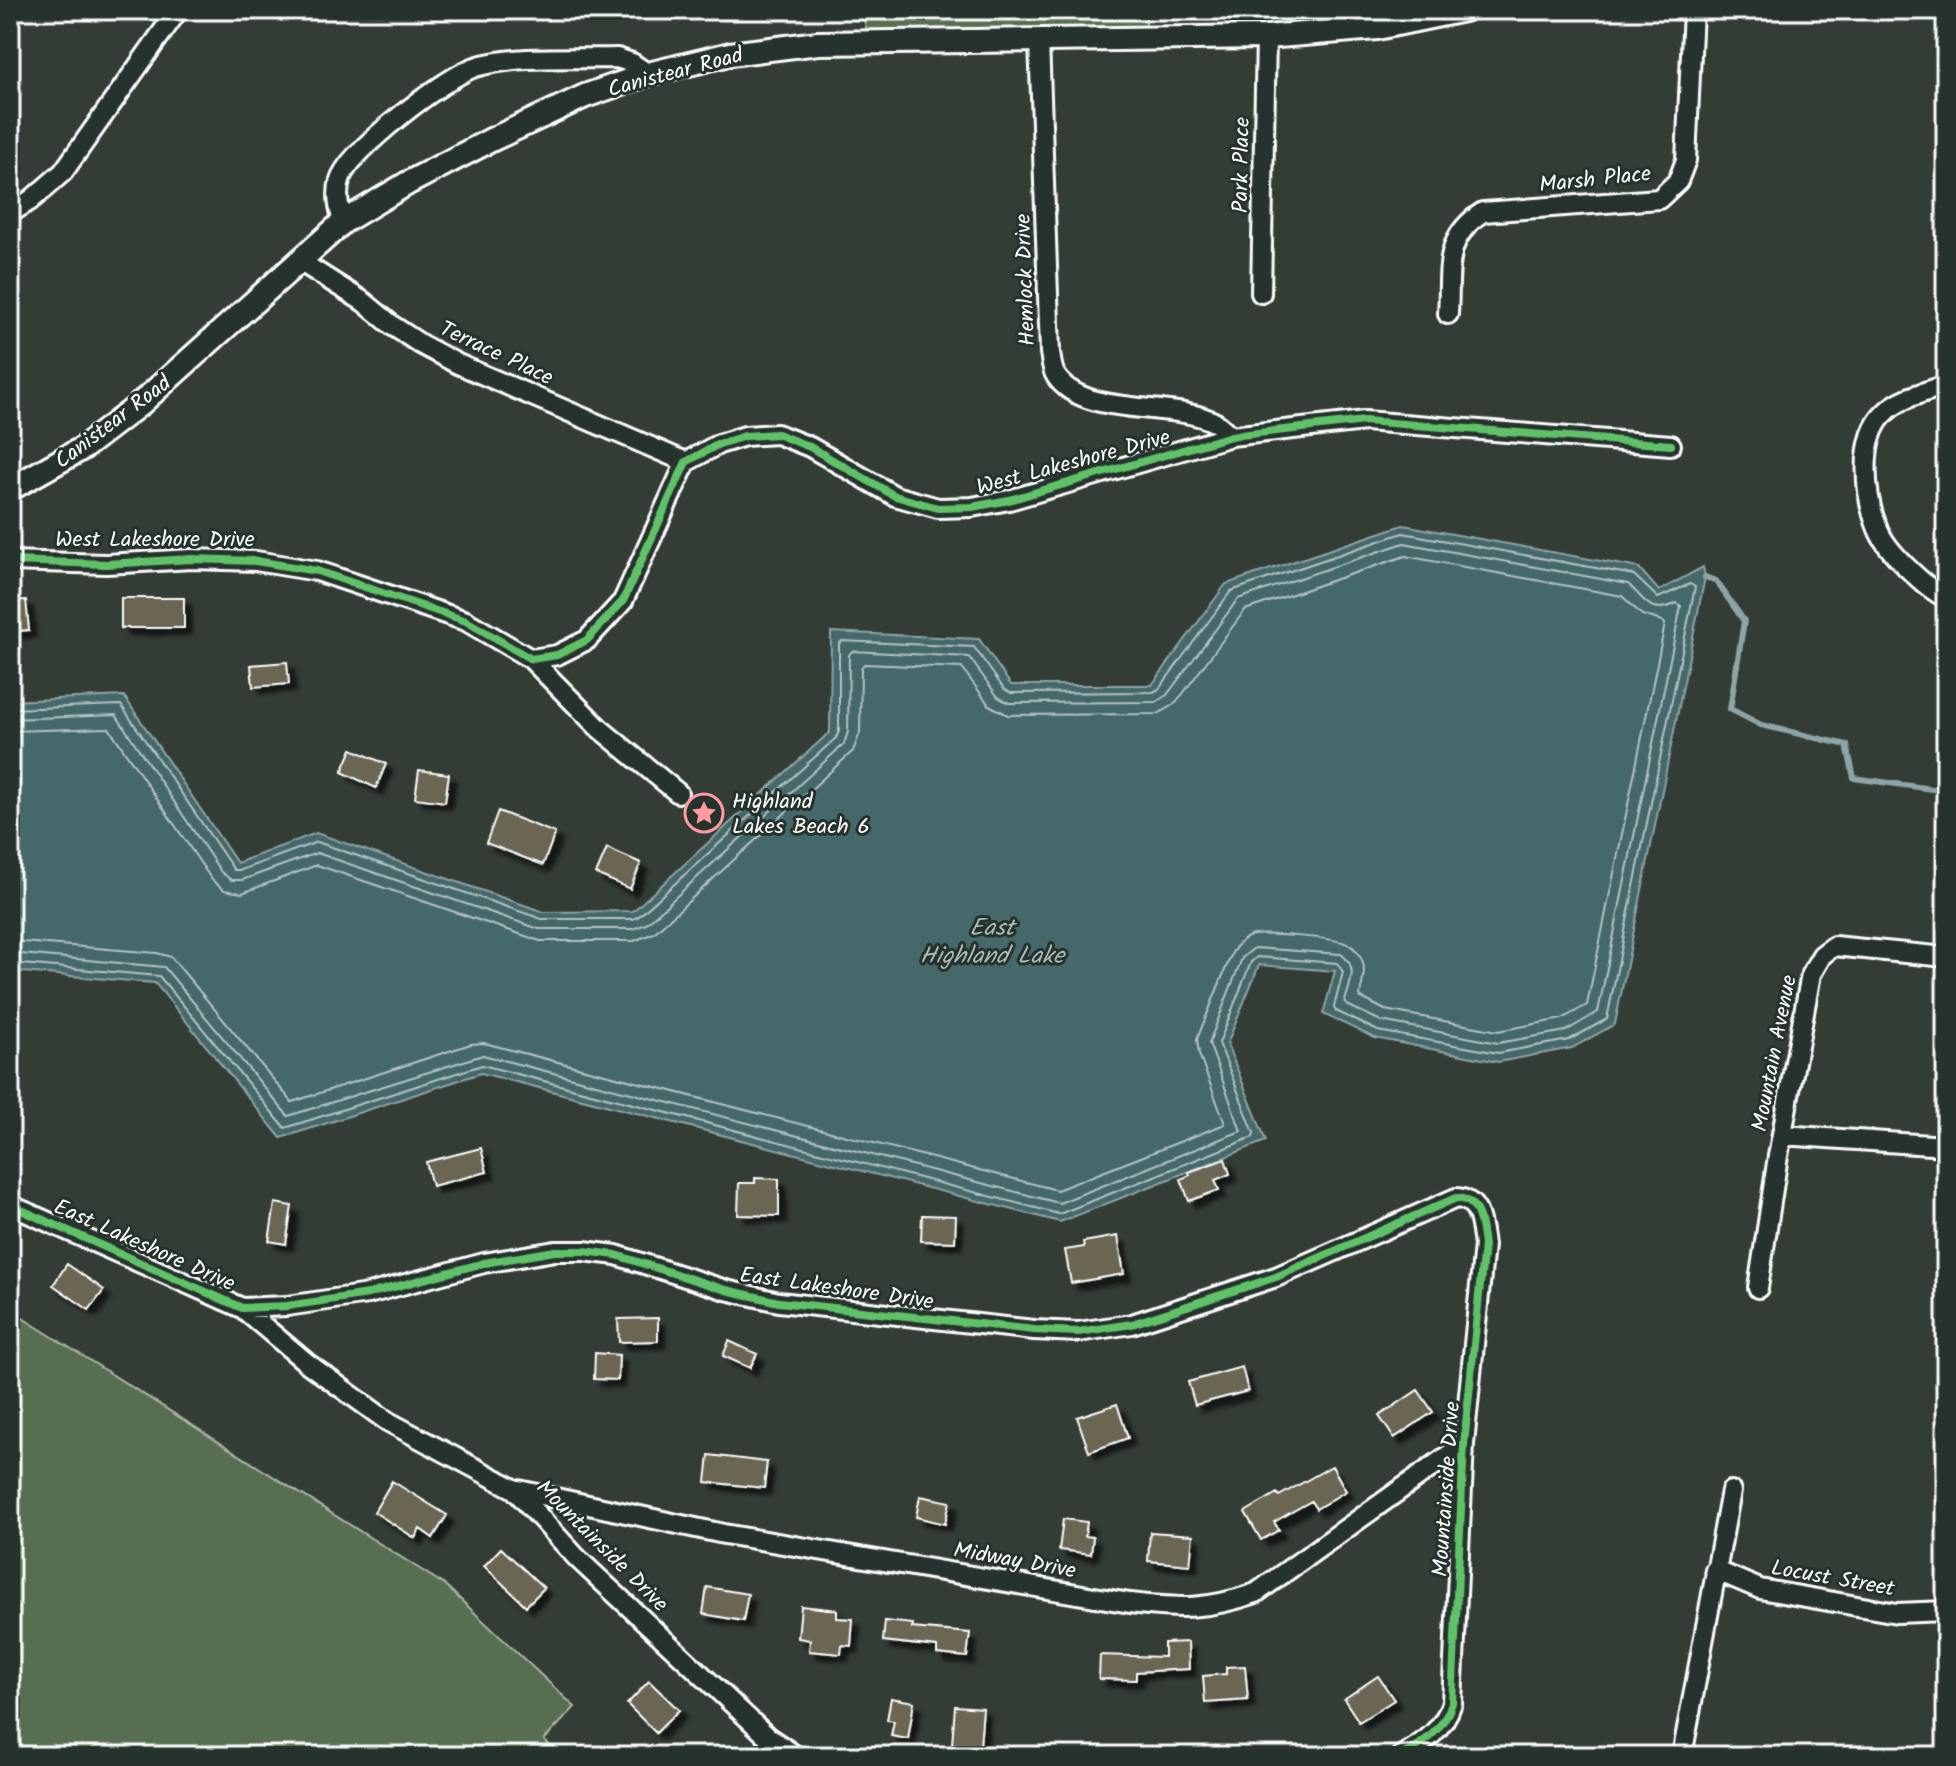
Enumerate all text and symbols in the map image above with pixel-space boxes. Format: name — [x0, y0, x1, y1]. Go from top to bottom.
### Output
street label: Canistear Road — [604, 38, 748, 108]
street label: Park Place — [1224, 117, 1261, 213]
street label: Marsh Place — [1538, 157, 1653, 204]
street label: Hemlock Drive — [1007, 213, 1046, 347]
street label: Terrace Place — [433, 313, 559, 396]
street label: Canistear Road — [48, 367, 180, 479]
street label: West Lakeshore Drive — [973, 421, 1175, 506]
street label: West Lakeshore Drive — [55, 523, 255, 558]
place label: Highland Lakes Beach 6 — [732, 785, 870, 845]
place icon: Highland Lakes Beach 6 — [683, 792, 725, 834]
water label: East Highland Lake — [920, 909, 1066, 976]
street label: Mountain Avenue — [1743, 972, 1808, 1135]
street label: East Lakeshore Drive — [48, 1191, 240, 1302]
street label: East Lakeshore Drive — [737, 1259, 936, 1320]
street label: Mountainside Drive — [1424, 1400, 1471, 1578]
street label: Mountainside Drive — [527, 1472, 676, 1621]
street label: Midway Drive — [951, 1533, 1079, 1589]
street label: Locust Street — [1768, 1551, 1898, 1608]

